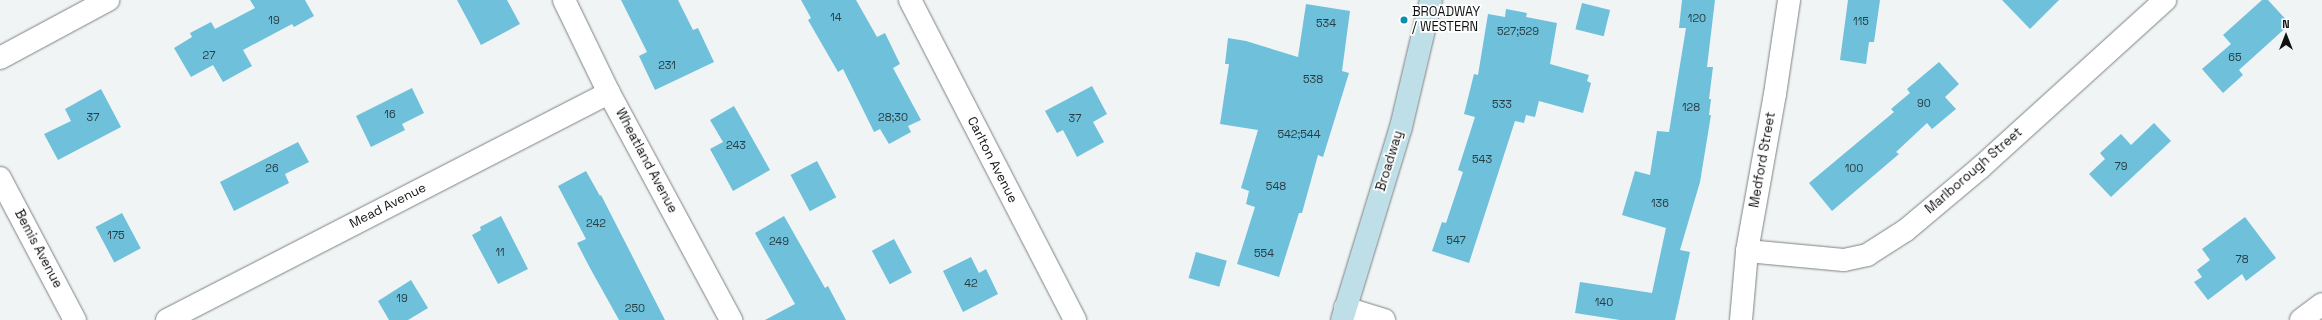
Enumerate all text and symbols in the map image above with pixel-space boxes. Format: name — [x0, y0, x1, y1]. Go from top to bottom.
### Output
place label: BROADWAY / WESTERN — [1412, 5, 1480, 36]
house number: 14 — [830, 10, 842, 24]
house number: 120 — [1688, 11, 1706, 25]
house number: 19 — [268, 13, 280, 27]
house number: 115 — [1853, 14, 1869, 28]
marker: BROADWAY / WESTERN — [1399, 15, 1409, 25]
house number: 534 — [1316, 16, 1336, 30]
north arrow — [2266, 16, 2306, 56]
text: N — [2282, 17, 2290, 31]
house number: 527;529 — [1497, 24, 1539, 38]
house number: 27 — [203, 48, 215, 62]
house number: 65 — [2228, 50, 2242, 64]
house number: 231 — [658, 58, 676, 72]
house number: 538 — [1303, 72, 1323, 86]
house number: 90 — [1917, 96, 1931, 110]
house number: 533 — [1492, 97, 1512, 111]
house number: 128 — [1682, 100, 1700, 114]
street label: Wheatland Avenue — [612, 106, 680, 216]
house number: 16 — [384, 107, 396, 121]
house number: 37 — [87, 110, 99, 124]
house number: 28;30 — [878, 110, 908, 124]
house number: 37 — [1069, 111, 1081, 125]
street label: Medford Street — [1747, 111, 1779, 209]
street label: Carlton Avenue — [964, 114, 1020, 206]
street label: Marlborough Street — [1922, 125, 2026, 217]
house number: 542;544 — [1277, 127, 1321, 141]
street label: Broadway — [1373, 129, 1407, 193]
house number: 243 — [726, 138, 746, 152]
house number: 543 — [1472, 152, 1492, 166]
house number: 79 — [2115, 159, 2127, 173]
house number: 26 — [265, 161, 279, 175]
house number: 100 — [1845, 161, 1863, 175]
house number: 548 — [1266, 179, 1286, 193]
street label: Mead Avenue — [347, 180, 429, 232]
house number: 136 — [1651, 196, 1669, 210]
street label: Bemis Avenue — [11, 207, 65, 291]
house number: 242 — [586, 216, 606, 230]
house number: 175 — [107, 228, 125, 242]
house number: 547 — [1446, 233, 1466, 247]
house number: 249 — [769, 234, 789, 248]
house number: 11 — [495, 245, 505, 259]
house number: 554 — [1254, 246, 1274, 260]
house number: 78 — [2235, 252, 2249, 266]
house number: 42 — [964, 276, 978, 290]
house number: 19 — [396, 291, 408, 305]
house number: 140 — [1595, 295, 1613, 309]
house number: 250 — [625, 301, 645, 315]

